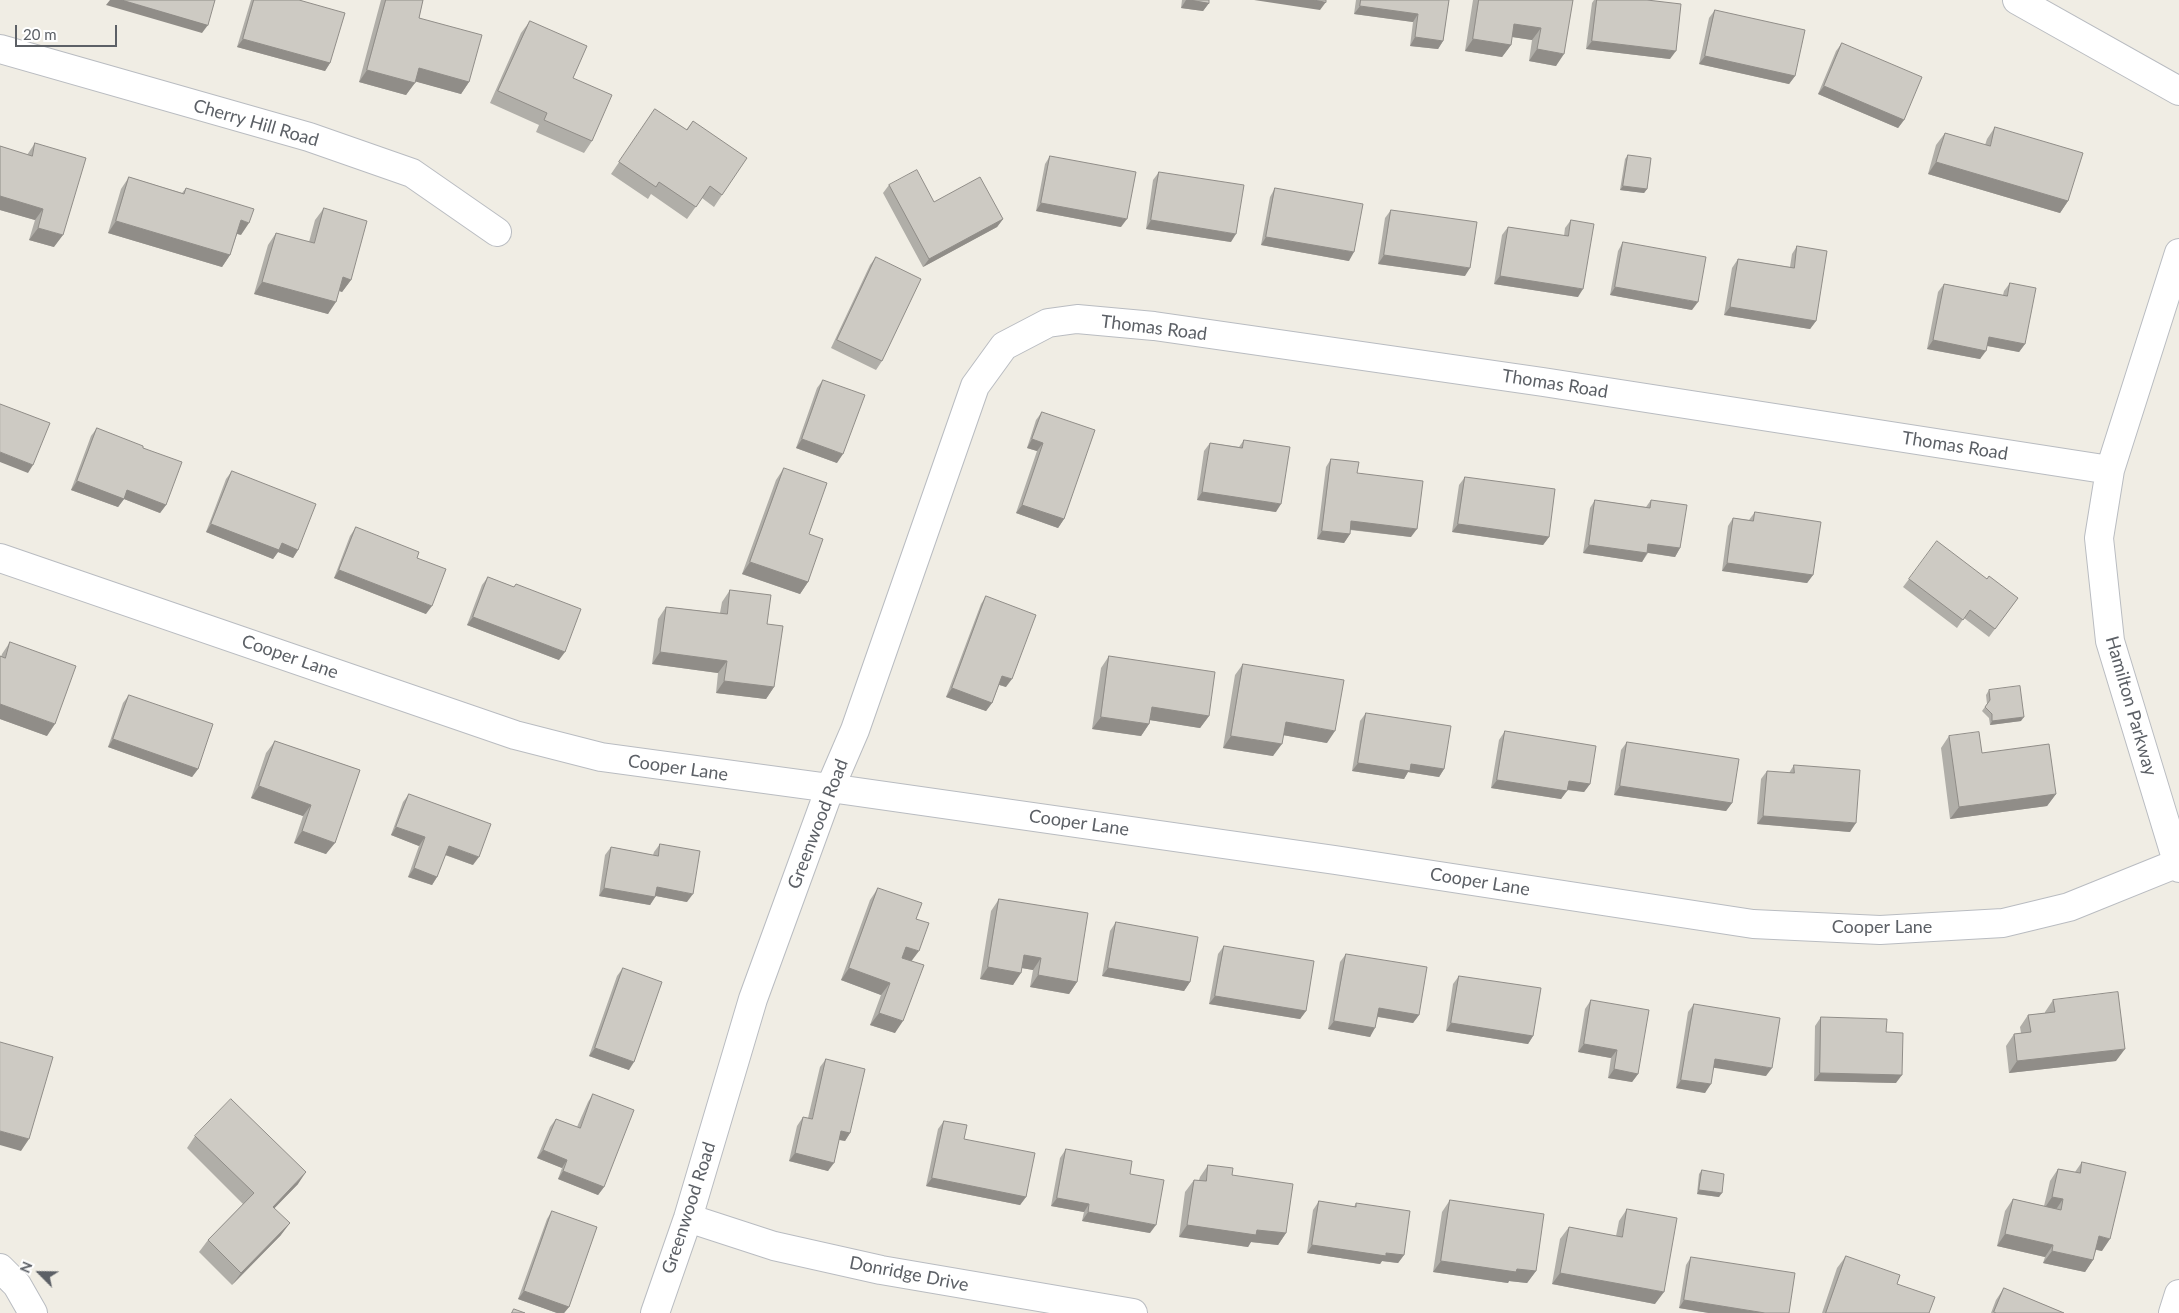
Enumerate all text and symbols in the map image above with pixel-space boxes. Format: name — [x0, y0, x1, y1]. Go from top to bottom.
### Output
scale bar — [18, 15, 120, 47]
text: 20 m — [23, 25, 57, 43]
street label: Cherry Hill Road — [191, 95, 321, 151]
street label: Thomas Road — [1100, 311, 1208, 345]
street label: Thomas Road — [1501, 365, 1609, 403]
street label: Thomas Road — [1901, 427, 2009, 465]
street label: Cooper Lane — [239, 630, 341, 684]
street label: Hamilton Parkway — [2101, 634, 2161, 778]
street label: Cooper Lane — [627, 750, 729, 786]
street label: Greenwood Road — [783, 756, 853, 892]
street label: Cooper Lane — [1028, 805, 1130, 841]
street label: Cooper Lane — [1429, 863, 1531, 901]
street label: Cooper Lane — [1832, 916, 1932, 938]
street label: Greenwood Road — [658, 1139, 720, 1277]
north arrow — [15, 1248, 65, 1298]
street label: Donridge Drive — [848, 1252, 970, 1296]
text: N — [16, 1259, 36, 1275]

